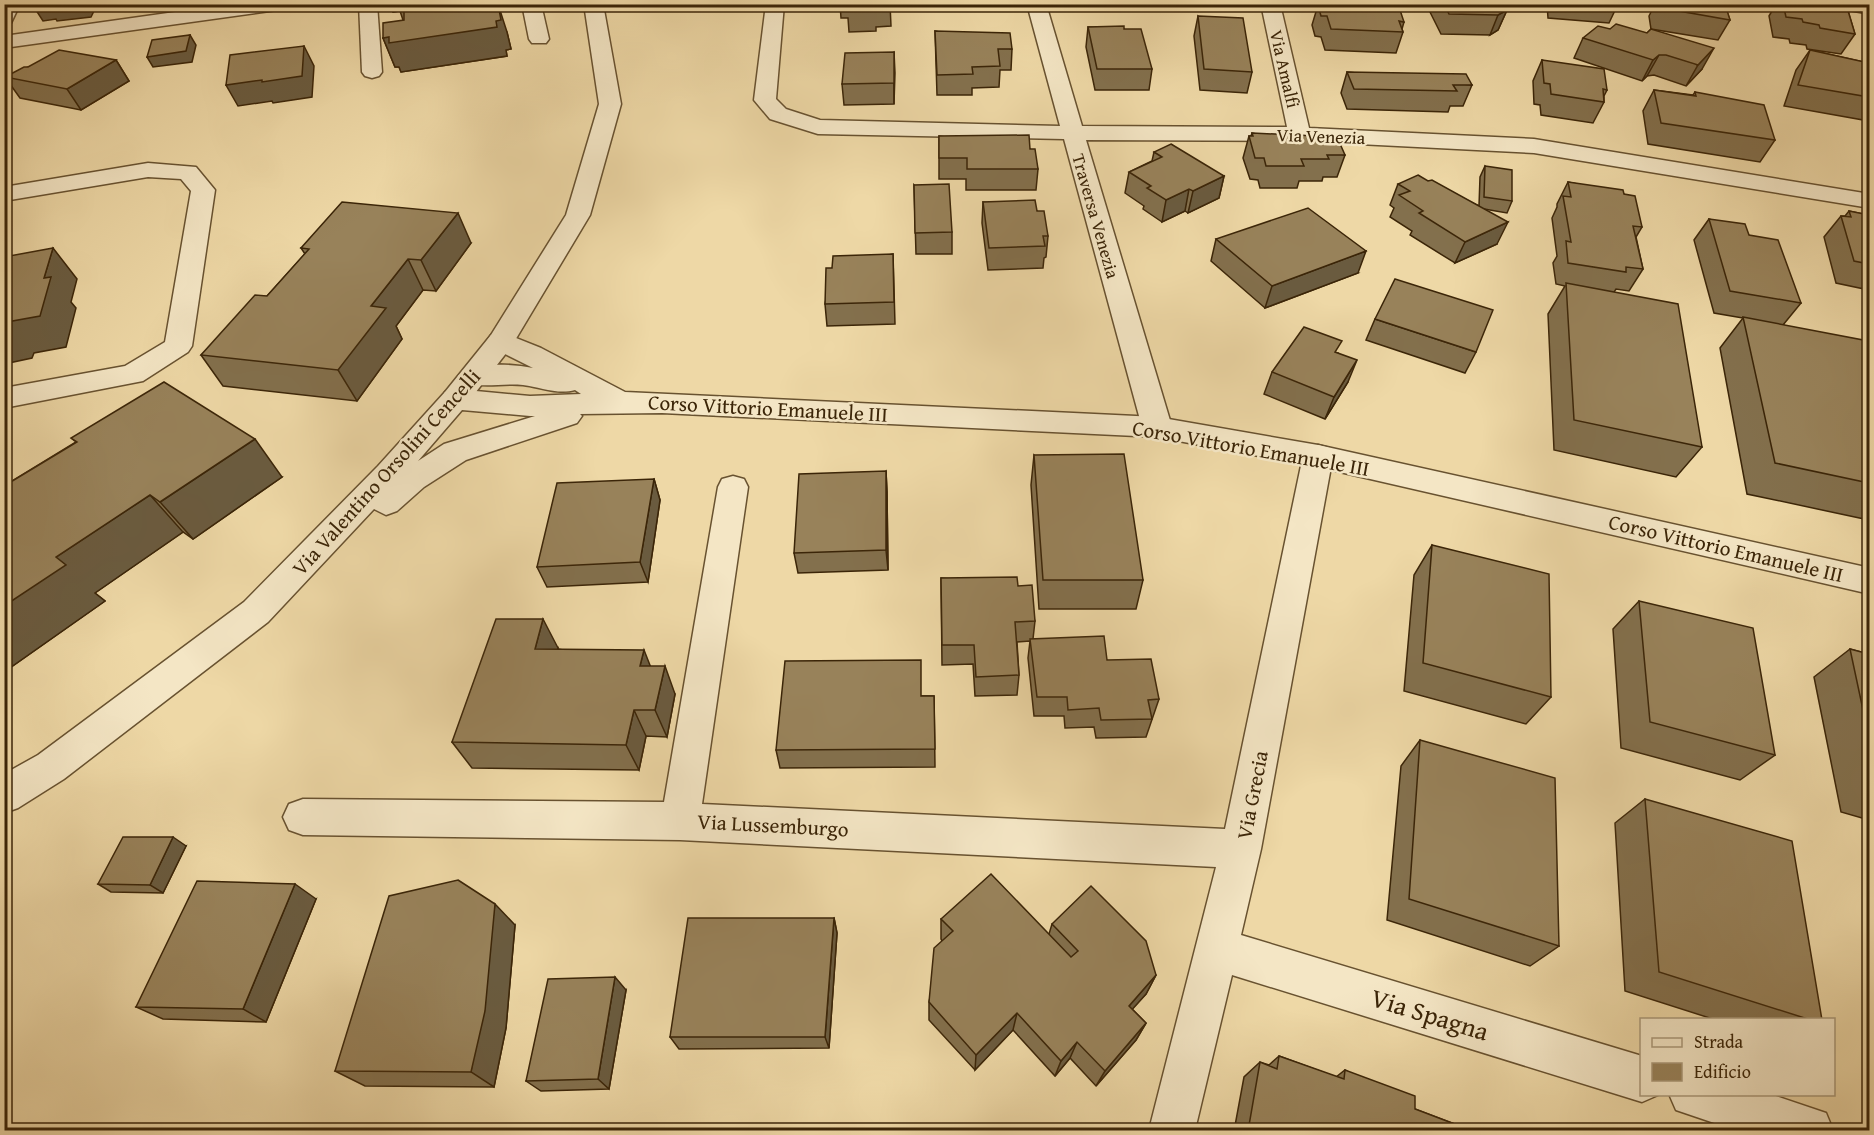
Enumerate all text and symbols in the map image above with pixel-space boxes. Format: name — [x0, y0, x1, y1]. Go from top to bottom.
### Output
street label: Via Amalfi — [1263, 27, 1307, 111]
street label: Via Venezia — [1276, 121, 1366, 151]
street label: Traversa Venezia — [1065, 150, 1127, 282]
street label: Via Valentino Orsolini Cencelli — [284, 362, 488, 582]
street label: Corso Vittorio Emanuele III — [647, 386, 889, 430]
street label: Corso Vittorio Emanuele III — [1130, 412, 1372, 484]
street label: Corso Vittorio Emanuele III — [1606, 506, 1846, 590]
street label: Via Grecia — [1228, 748, 1276, 842]
street label: Via Lussemburgo — [697, 806, 849, 844]
street label: Via Spagna — [1366, 978, 1494, 1051]
legend — [1640, 1018, 1835, 1096]
text: Strada — [1694, 1028, 1744, 1055]
text: Edificio — [1694, 1058, 1751, 1085]

